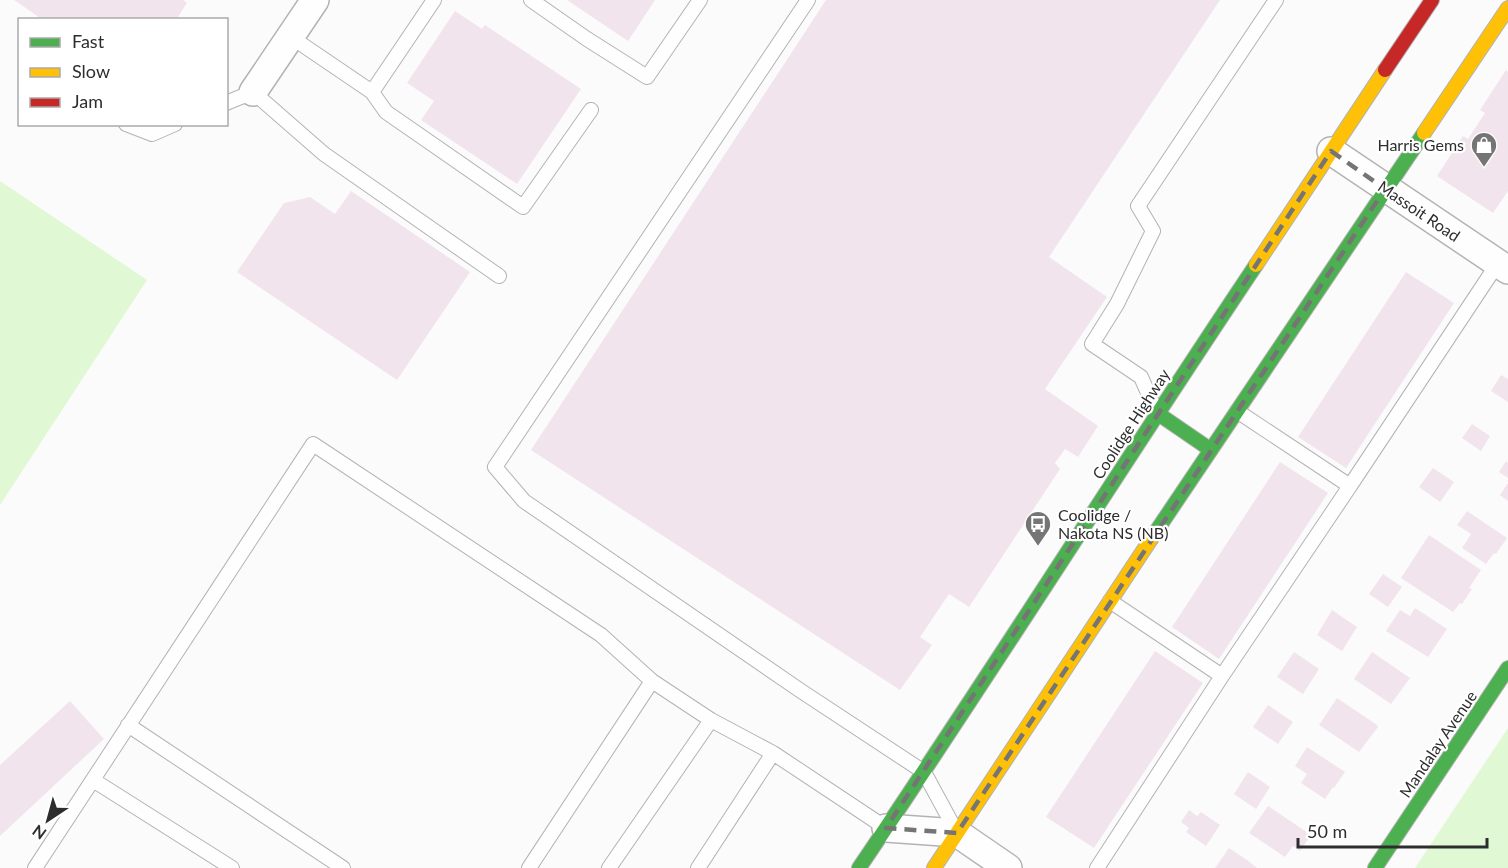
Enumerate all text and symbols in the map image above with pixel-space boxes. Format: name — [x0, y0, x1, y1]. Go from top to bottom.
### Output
legend — [18, 18, 228, 126]
text: Fast — [72, 30, 105, 52]
text: Slow — [72, 60, 110, 82]
text: Jam — [72, 90, 103, 112]
shop icon: Harris Gems — [1469, 130, 1499, 168]
place label: Harris Gems — [1377, 135, 1464, 154]
street label: Massoit Road — [1375, 176, 1464, 245]
street label: Coolidge Highway — [1088, 364, 1174, 482]
place label: Coolidge / Nakota NS (NB) — [1058, 505, 1168, 542]
bus stop icon: Coolidge / Nakota NS (NB) — [1023, 509, 1053, 547]
street label: Mandalay Avenue — [1395, 687, 1480, 801]
north arrow — [18, 790, 78, 850]
scale bar — [1298, 811, 1487, 849]
text: 50 m — [1307, 820, 1347, 842]
text: N — [28, 821, 49, 844]

